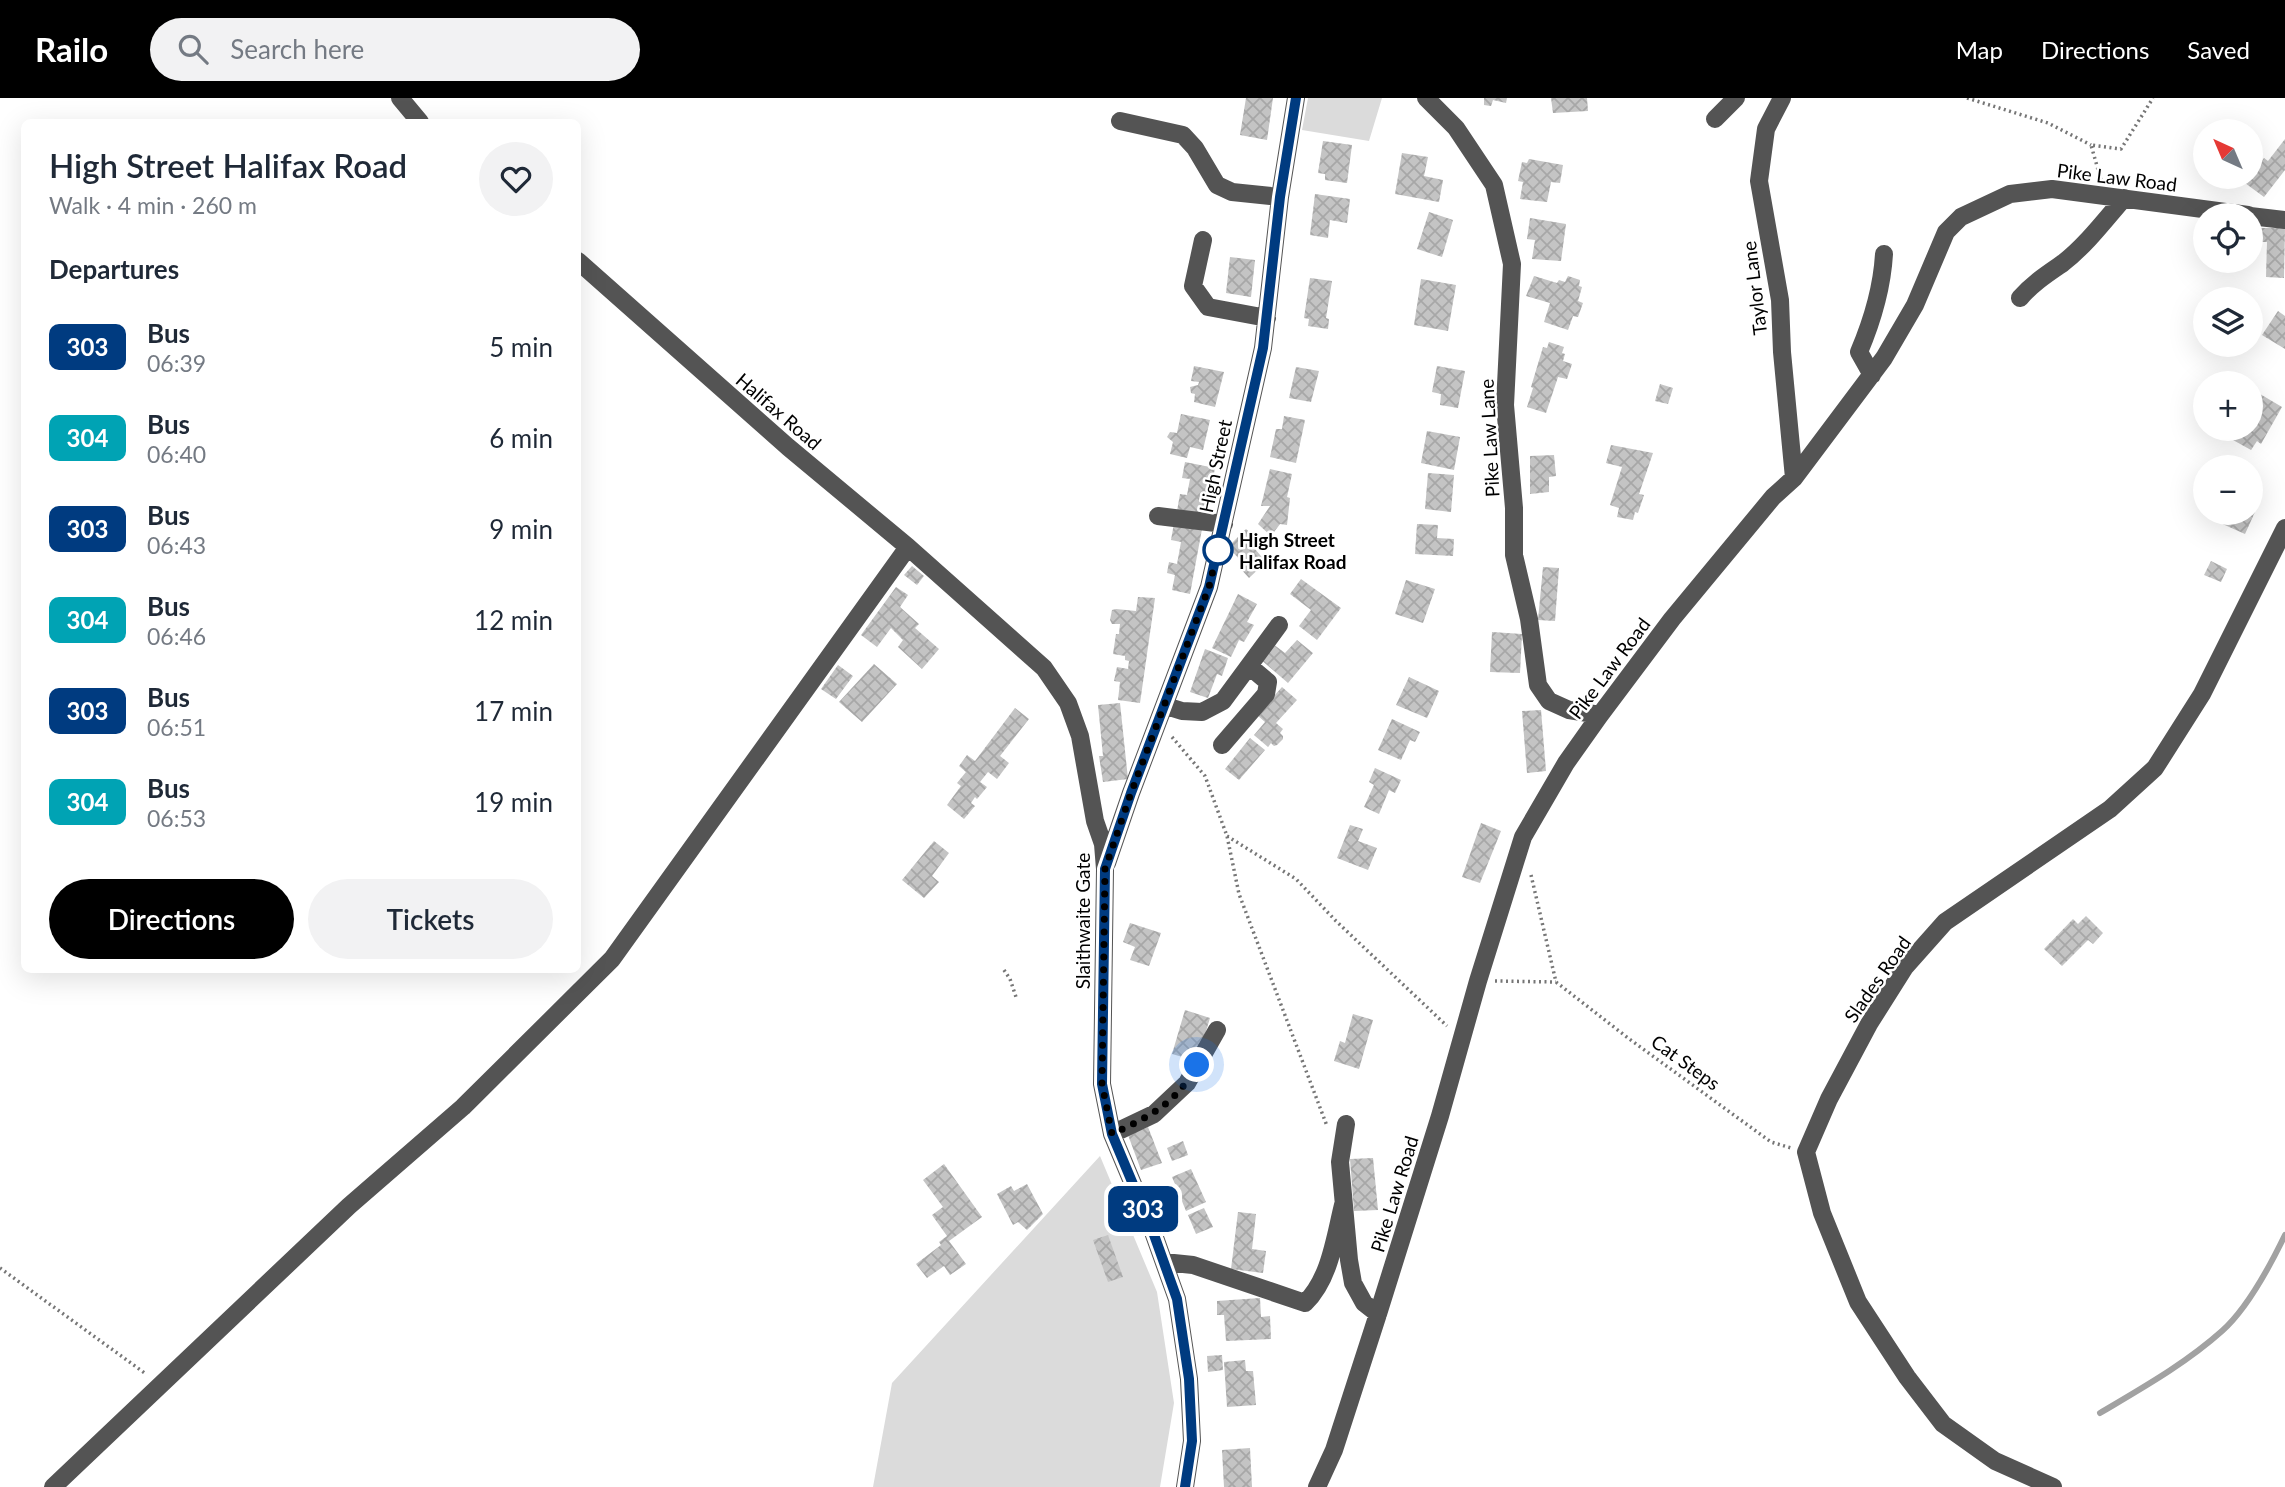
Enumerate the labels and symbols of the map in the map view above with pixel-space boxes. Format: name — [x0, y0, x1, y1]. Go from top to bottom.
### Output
north arrow — [2193, 119, 2263, 189]
street label: Pike Law Road — [2056, 158, 2178, 196]
street label: Taylor Lane — [1737, 240, 1771, 336]
street label: Halifax Road — [732, 368, 826, 454]
street label: Pike Law Lane — [1474, 378, 1504, 498]
street label: High Street — [1194, 417, 1236, 515]
place label: High Street Halifax Road — [1239, 528, 1346, 573]
marker: High Street Halifax Road — [1203, 535, 1233, 565]
street label: Pike Law Road — [1564, 613, 1654, 723]
street label: Slaithwaite Gate — [1071, 853, 1094, 989]
street label: Slades Road — [1839, 931, 1915, 1027]
street label: Cat Steps — [1647, 1029, 1725, 1095]
your location — [1179, 1047, 1214, 1082]
street label: Pike Law Road — [1365, 1133, 1423, 1255]
line badge: 303 — [1103, 1186, 1183, 1232]

